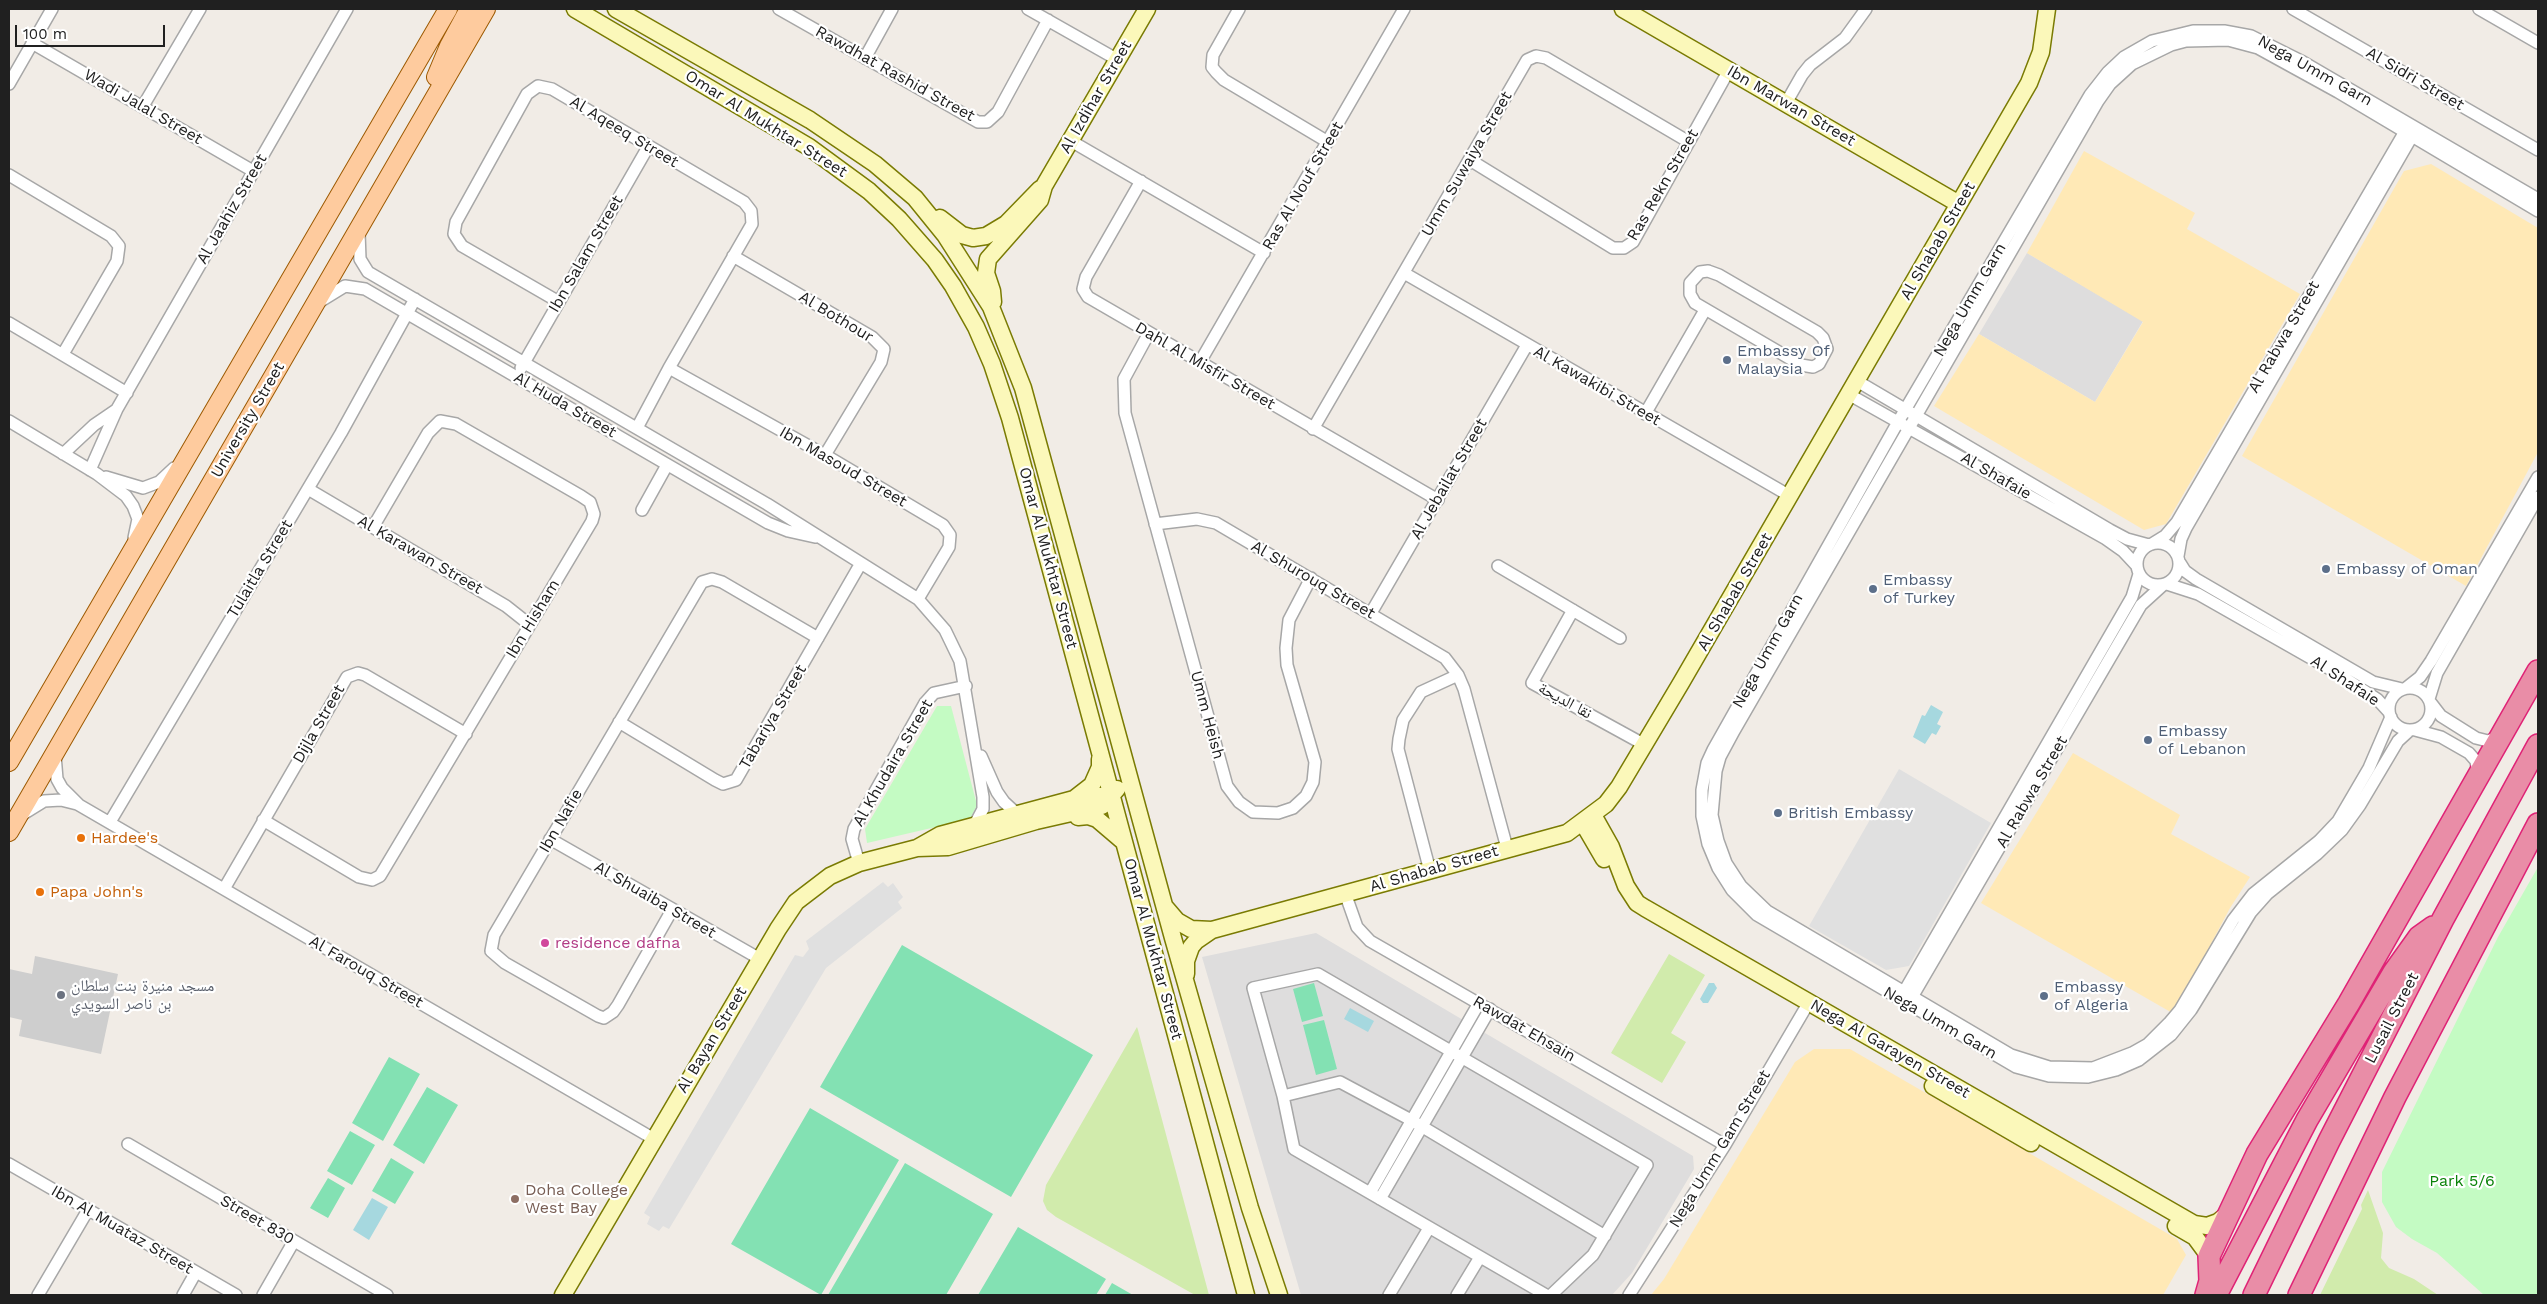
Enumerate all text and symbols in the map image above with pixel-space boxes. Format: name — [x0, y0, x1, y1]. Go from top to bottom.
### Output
scale bar — [18, 15, 168, 47]
street label: Rawdhat Rashid Street — [812, 22, 978, 126]
text: 100 m — [23, 25, 67, 43]
street label: Nega Umm Garn — [2254, 32, 2376, 110]
street label: Al Izdihar Street — [1056, 37, 1136, 157]
street label: Al Sidri Street — [2363, 43, 2467, 115]
street label: Ibn Marwan Street — [1723, 61, 1859, 151]
street label: Wadi Jalal Street — [80, 65, 206, 149]
street label: Omar Al Mukhtar Street — [682, 66, 850, 182]
street label: Umm Suwaiya Street — [1418, 88, 1516, 240]
street label: Al Aqeeq Street — [566, 92, 682, 172]
street label: Ras Al Nouf Street — [1258, 118, 1348, 254]
street label: Ras Rekn Street — [1623, 126, 1703, 244]
street label: Al Jaahiz Street — [193, 150, 271, 268]
street label: Al Shabab Street — [1896, 179, 1980, 303]
street label: Ibn Salam Street — [545, 192, 627, 316]
street label: Nega Umm Garn — [1930, 240, 2010, 360]
street label: Al Rabwa Street — [2244, 278, 2324, 396]
street label: Al Bothour — [795, 287, 877, 347]
street label: Dahl Al Misfir Street — [1131, 318, 1279, 414]
place label: Embassy Of Malaysia — [1737, 341, 1830, 379]
street label: Al Kawakibi Street — [1530, 342, 1664, 430]
marker: Embassy Of Malaysia — [1721, 354, 1733, 366]
street label: University Street — [207, 359, 289, 481]
street label: Al Huda Street — [510, 368, 620, 442]
street label: Al Jebailat Street — [1407, 415, 1491, 543]
street label: Ibn Masoud Street — [776, 423, 910, 511]
street label: Al Shafaie — [1957, 448, 2035, 504]
street label: Omar Al Mukhtar Street — [1014, 465, 1082, 651]
street label: Al Karawan Street — [354, 511, 486, 599]
street label: Tulaitla Street — [223, 516, 297, 622]
street label: Al Shabab Street — [1693, 530, 1777, 654]
street label: Al Shurouq Street — [1247, 537, 1379, 623]
place label: Embassy of Oman — [2336, 559, 2478, 579]
marker: Embassy of Oman — [2320, 563, 2332, 575]
place label: Embassy of Turkey — [1883, 570, 1955, 608]
street label: Ibn Hisham — [502, 576, 564, 662]
marker: Embassy of Turkey — [1867, 583, 1879, 595]
street label: Nega Umm Garn — [1729, 590, 1807, 712]
street label: Al Shafaie — [2307, 652, 2383, 710]
street label: Tabariya Street — [735, 661, 811, 773]
street label: Umm Heish — [1186, 669, 1228, 761]
street label: نقا الديحة — [1535, 678, 1595, 724]
street label: Dijla Street — [289, 681, 349, 767]
street label: Al Khudaira Street — [849, 696, 937, 830]
place label: Embassy of Lebanon — [2158, 721, 2246, 759]
street label: Al Rabwa Street — [1992, 733, 2072, 851]
marker: Embassy of Lebanon — [2142, 734, 2154, 746]
street label: Ibn Nafie — [535, 786, 587, 856]
place label: British Embassy — [1788, 803, 1913, 823]
marker: British Embassy — [1772, 807, 1784, 819]
place label: Hardee's — [91, 828, 158, 848]
marker: Hardee's — [75, 832, 87, 844]
street label: Al Shabab Street — [1367, 841, 1501, 897]
street label: Omar Al Mukhtar Street — [1119, 856, 1187, 1042]
street label: Al Shuaiba Street — [591, 857, 719, 943]
place label: Papa John's — [50, 882, 143, 902]
marker: Papa John's — [34, 886, 46, 898]
street label: Al Farouq Street — [306, 932, 426, 1012]
place label: residence dafna — [555, 933, 680, 953]
marker: residence dafna — [539, 937, 551, 949]
street label: Lusail Street — [2361, 969, 2423, 1067]
place label: مسجد منيرة بنت سلطان بن ناصر السويدي — [71, 976, 214, 1014]
place label: Embassy of Algeria — [2054, 977, 2128, 1015]
street label: Al Bayan Street — [673, 983, 751, 1097]
street label: Nega Umm Garn — [1880, 983, 2000, 1063]
marker: مسجد منيرة بنت سلطان بن ناصر السويدي — [55, 989, 67, 1001]
marker: Embassy of Algeria — [2038, 990, 2050, 1002]
street label: Rawdat Ehsain — [1469, 992, 1579, 1066]
street label: Nega Al Garayen Street — [1807, 995, 1973, 1103]
street label: Nega Umm Gam Street — [1665, 1067, 1775, 1231]
park label: Park 5/6 — [2429, 1171, 2495, 1191]
place label: Doha College West Bay — [525, 1180, 628, 1218]
street label: Ibn Al Muataz Street — [47, 1181, 197, 1279]
street label: Street 830 — [217, 1191, 297, 1249]
marker: Doha College West Bay — [509, 1193, 521, 1205]

